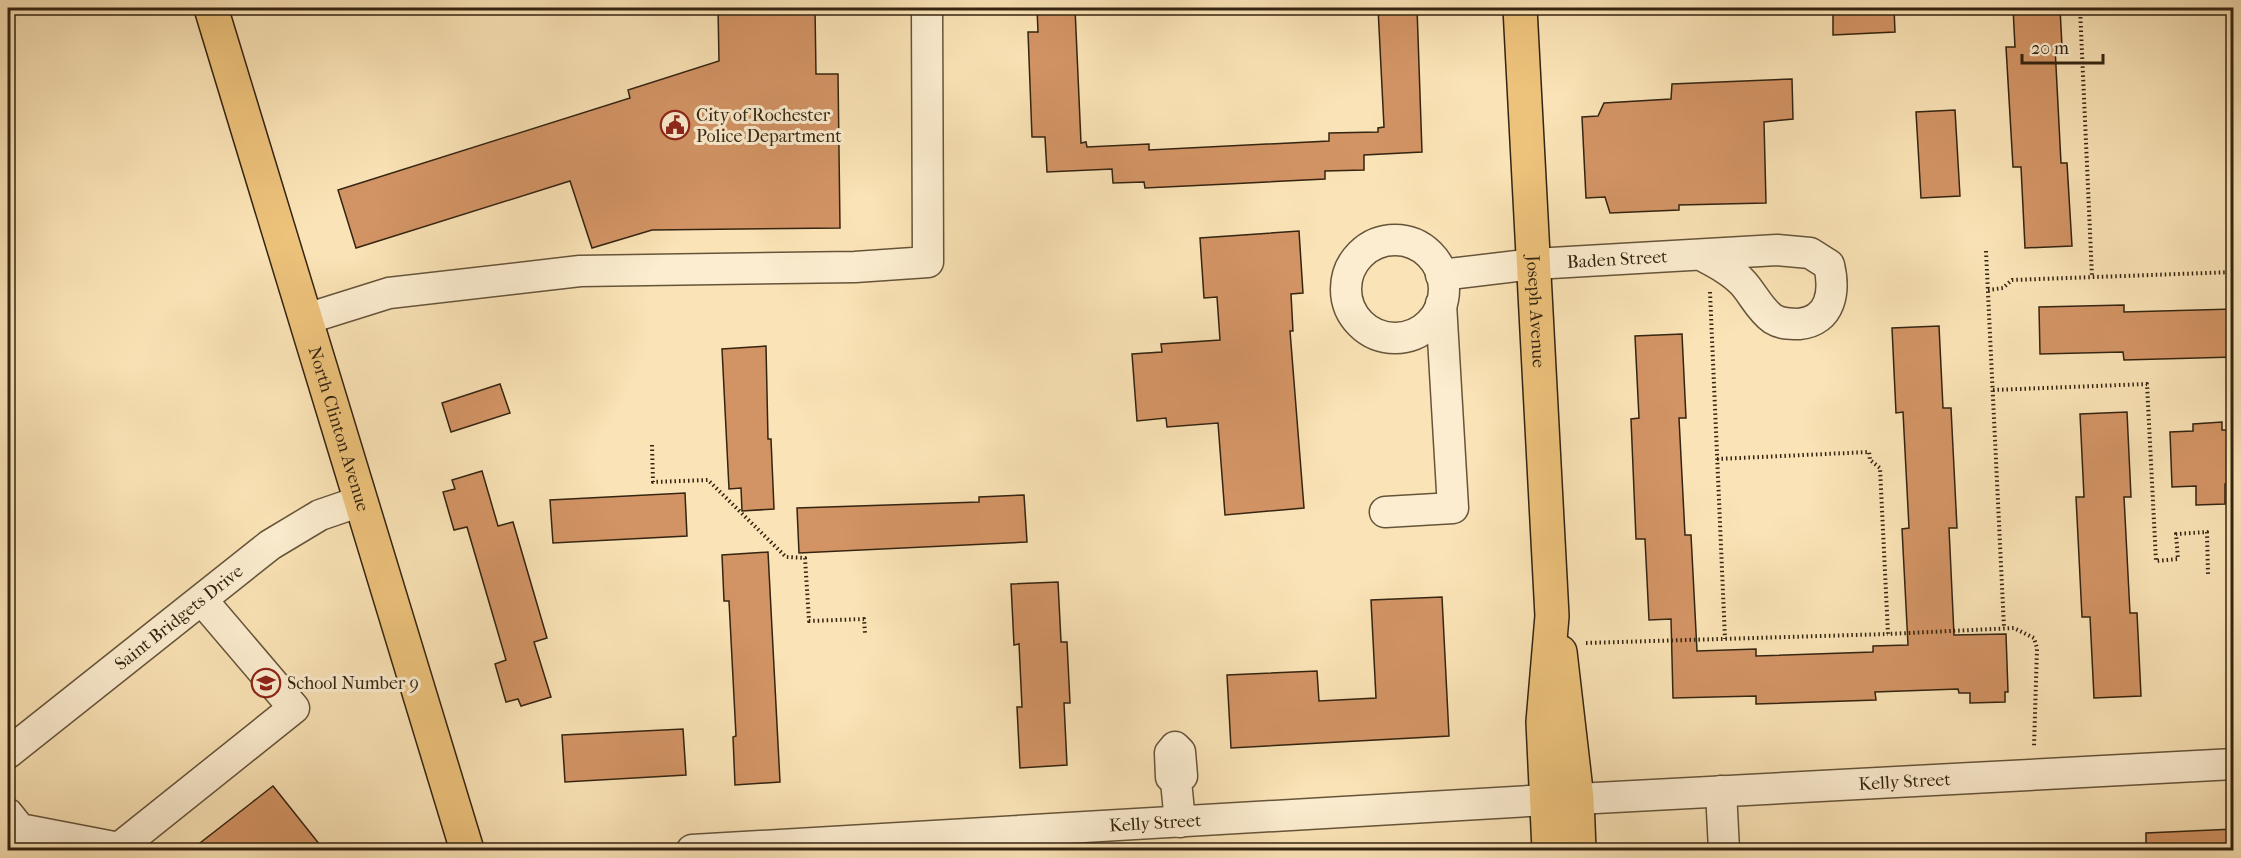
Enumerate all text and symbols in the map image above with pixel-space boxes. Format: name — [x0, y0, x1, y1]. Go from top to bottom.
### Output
scale bar — [2022, 27, 2103, 65]
text: 20 m — [2031, 38, 2069, 59]
place label: City of Rochester Police Department — [696, 105, 842, 147]
public building icon: City of Rochester Police Department — [659, 109, 691, 141]
street label: Baden Street — [1566, 246, 1669, 273]
street label: Joseph Avenue — [1522, 253, 1549, 369]
street label: North Clinton Avenue — [304, 344, 373, 514]
street label: Saint Bridgets Drive — [111, 561, 247, 675]
school or university icon: School Number 9 — [250, 667, 282, 699]
place label: School Number 9 — [287, 673, 419, 694]
street label: Kelly Street — [1858, 769, 1952, 795]
street label: Kelly Street — [1109, 810, 1202, 837]

